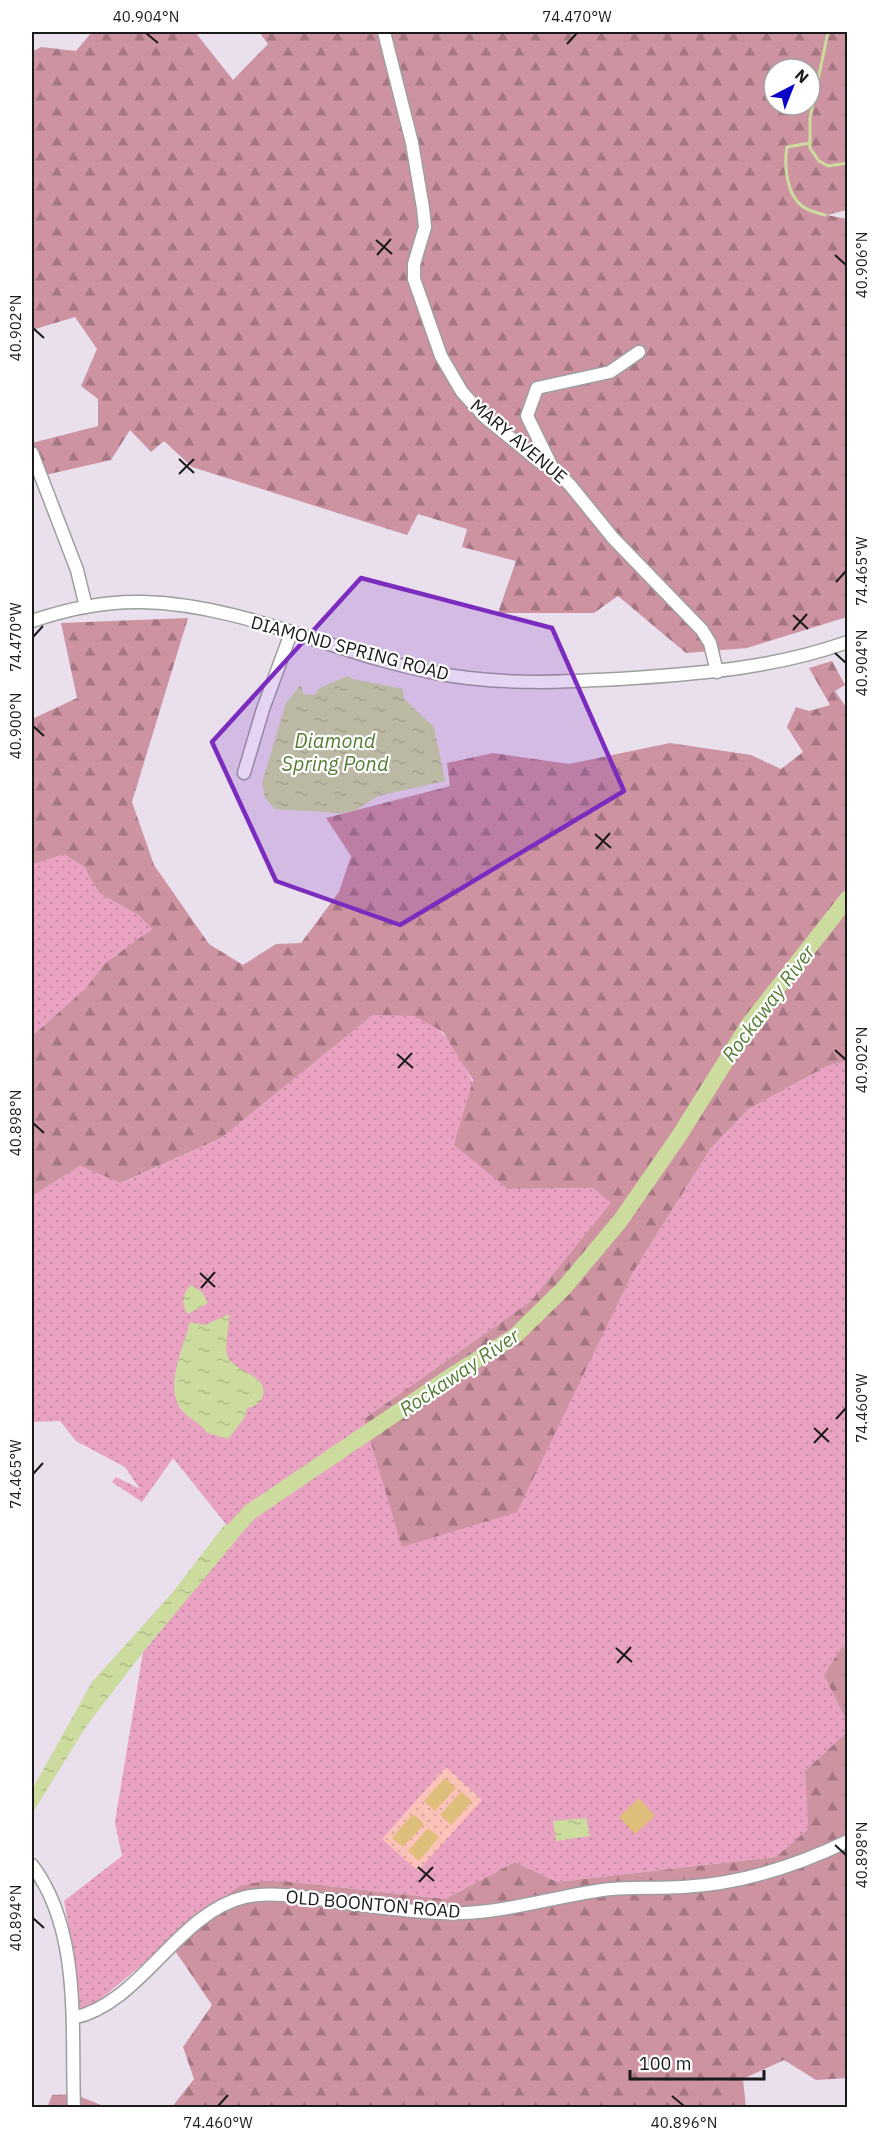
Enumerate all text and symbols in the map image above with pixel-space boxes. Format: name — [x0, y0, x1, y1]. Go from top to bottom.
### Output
text: 40.904°N — [113, 7, 179, 26]
text: 74.470°W — [542, 7, 612, 26]
north arrow — [762, 57, 822, 117]
text: N — [791, 65, 813, 87]
text: 40.906°N — [852, 232, 871, 298]
text: 40.902°N — [6, 295, 25, 361]
street label: MARY AVENUE — [466, 394, 572, 488]
text: 74.465°W — [852, 536, 871, 606]
text: 74.470°W — [6, 602, 25, 672]
street label: DIAMOND SPRING ROAD — [248, 610, 452, 686]
text: 40.904°N — [852, 630, 871, 696]
text: 40.900°N — [6, 693, 25, 759]
water label: Diamond Spring Pond — [281, 727, 389, 777]
water label: Rockaway River — [715, 939, 821, 1067]
text: 40.902°N — [852, 1027, 871, 1093]
text: 40.898°N — [6, 1090, 25, 1156]
water label: Rockaway River — [394, 1321, 525, 1422]
text: 74.460°W — [852, 1373, 871, 1443]
text: 74.465°W — [6, 1439, 25, 1509]
text: 40.898°N — [852, 1822, 871, 1888]
text: 40.894°N — [6, 1885, 25, 1951]
street label: OLD BOONTON ROAD — [285, 1885, 461, 1923]
scale bar — [630, 2043, 764, 2081]
text: 100 m — [639, 2052, 691, 2075]
text: 74.460°W — [183, 2113, 253, 2132]
text: 40.896°N — [651, 2113, 717, 2132]

